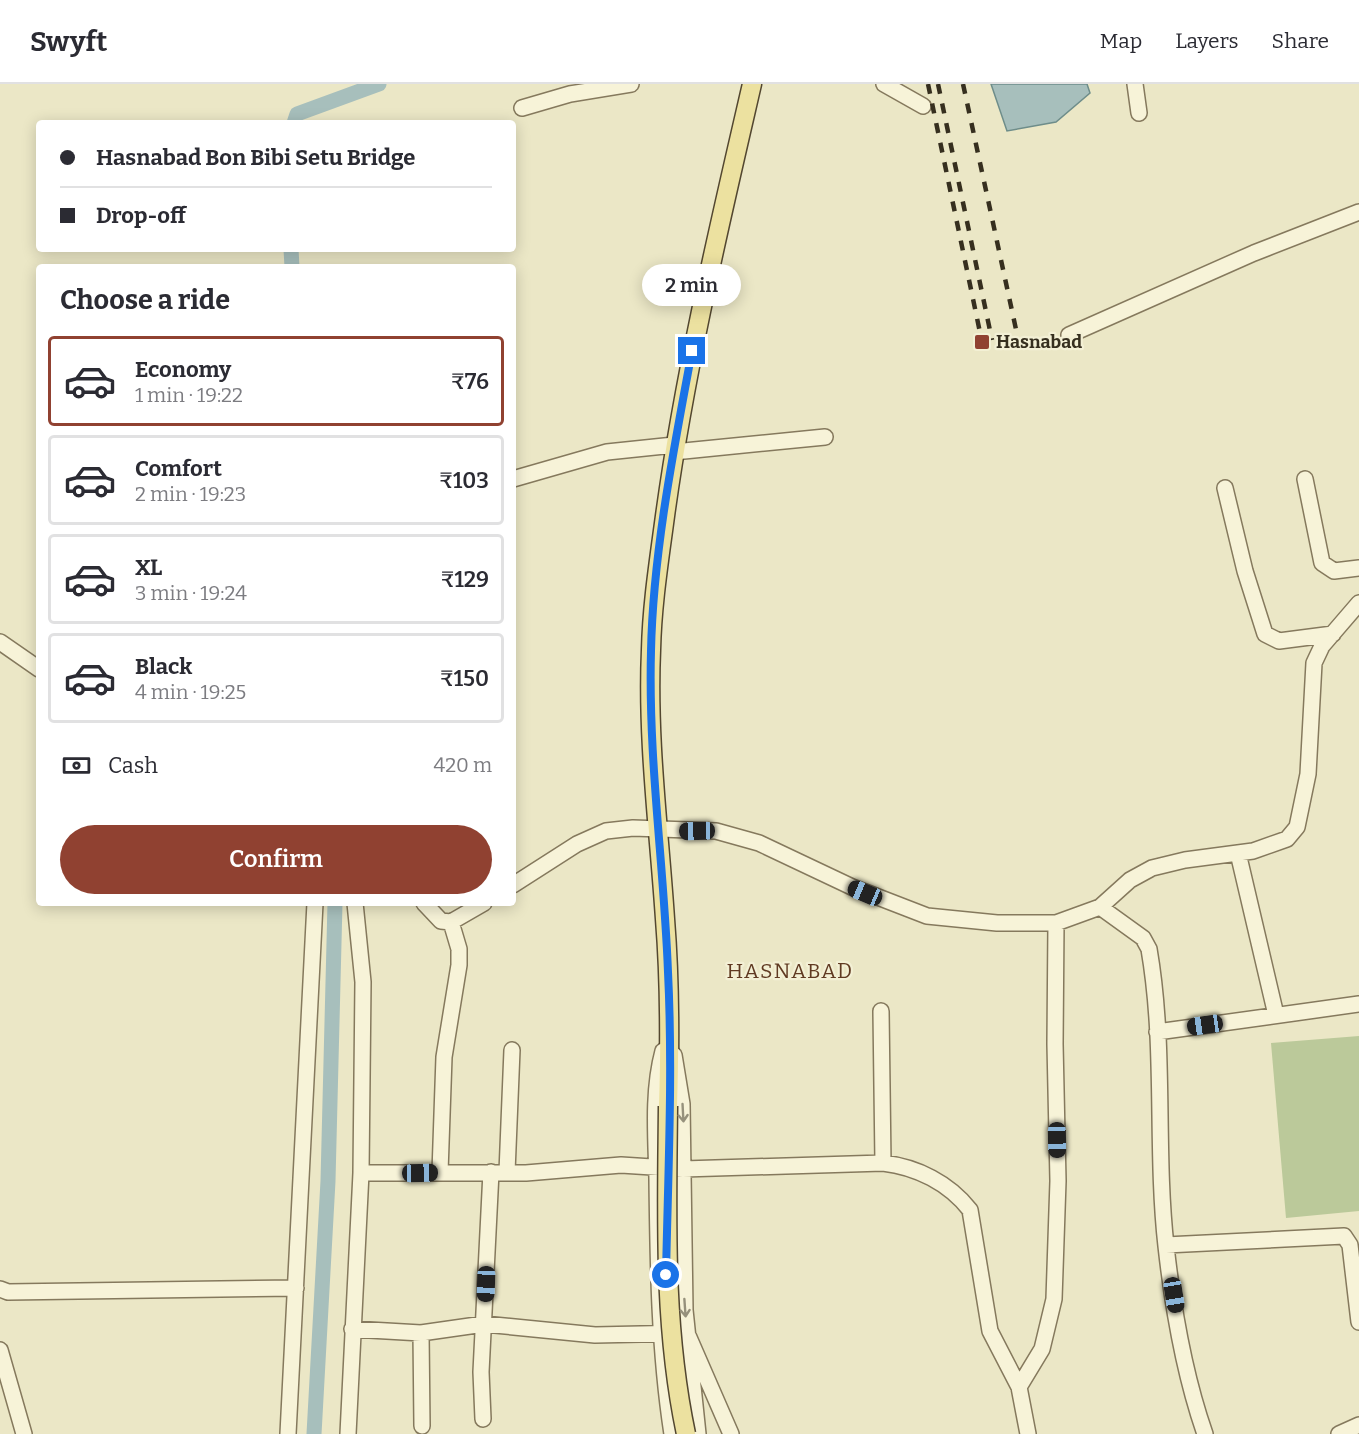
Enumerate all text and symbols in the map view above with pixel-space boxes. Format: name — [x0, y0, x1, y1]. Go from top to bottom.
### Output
text: Swyft — [30, 25, 107, 58]
text: Map — [1100, 28, 1142, 54]
text: Layers — [1175, 28, 1239, 54]
text: Share — [1272, 28, 1329, 54]
text: Hasnabad Bon Bibi Setu Bridge — [96, 144, 415, 171]
text: Drop-off — [96, 202, 186, 229]
callout: 2 min — [642, 264, 742, 306]
text: 2 min — [665, 273, 718, 297]
text: Choose a ride — [60, 284, 230, 316]
place label: Hasnabad — [996, 331, 1082, 353]
marker: Hasnabad — [973, 333, 991, 351]
route end — [678, 337, 705, 364]
icon: car — [63, 354, 117, 408]
text: Economy — [135, 356, 231, 383]
text: ₹76 — [451, 368, 489, 395]
text: 1 min · 19:22 — [135, 383, 243, 407]
icon: car — [63, 453, 117, 507]
text: Comfort — [135, 455, 222, 482]
text: ₹103 — [439, 467, 489, 494]
text: 2 min · 19:23 — [135, 482, 246, 506]
icon: car — [63, 552, 117, 606]
text: XL — [135, 554, 162, 581]
text: ₹129 — [441, 566, 489, 593]
text: 3 min · 19:24 — [135, 581, 247, 605]
icon: car — [63, 651, 117, 705]
text: Black — [135, 653, 192, 680]
text: ₹150 — [440, 665, 489, 692]
text: 4 min · 19:25 — [135, 680, 246, 704]
icon: cash — [60, 749, 93, 782]
text: Cash — [108, 752, 158, 779]
text: 420 m — [434, 753, 492, 777]
car — [679, 822, 715, 840]
button: Confirm — [60, 825, 492, 894]
car — [845, 878, 885, 908]
district label: HASNABAD — [727, 958, 853, 984]
car — [1186, 1014, 1224, 1036]
one-way arrow — [677, 1102, 688, 1122]
car — [1048, 1122, 1066, 1158]
car — [402, 1164, 438, 1182]
route start — [652, 1261, 679, 1288]
car — [476, 1266, 496, 1302]
car — [1162, 1276, 1186, 1314]
one-way arrow — [680, 1297, 691, 1317]

